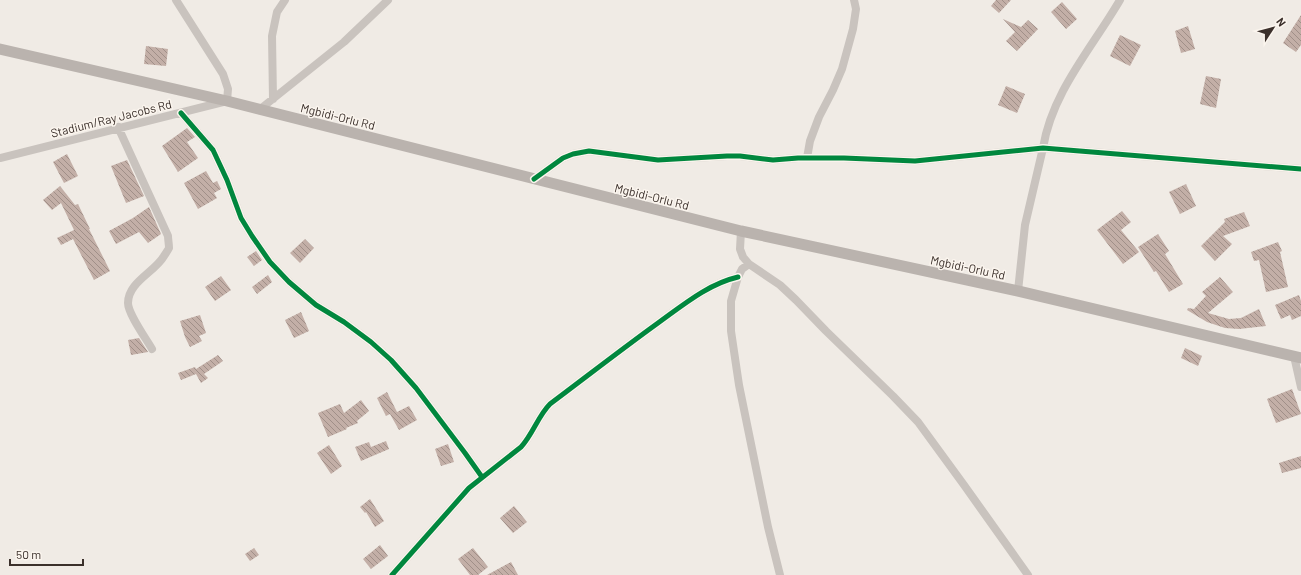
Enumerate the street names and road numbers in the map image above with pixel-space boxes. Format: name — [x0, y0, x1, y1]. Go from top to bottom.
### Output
street label: Stadium/Ray Jacobs Rd — [49, 96, 173, 140]
street label: Mgbidi-Orlu Rd — [299, 100, 377, 132]
street label: Mgbidi-Orlu Rd — [613, 180, 691, 212]
street label: Mgbidi-Orlu Rd — [929, 252, 1007, 282]

